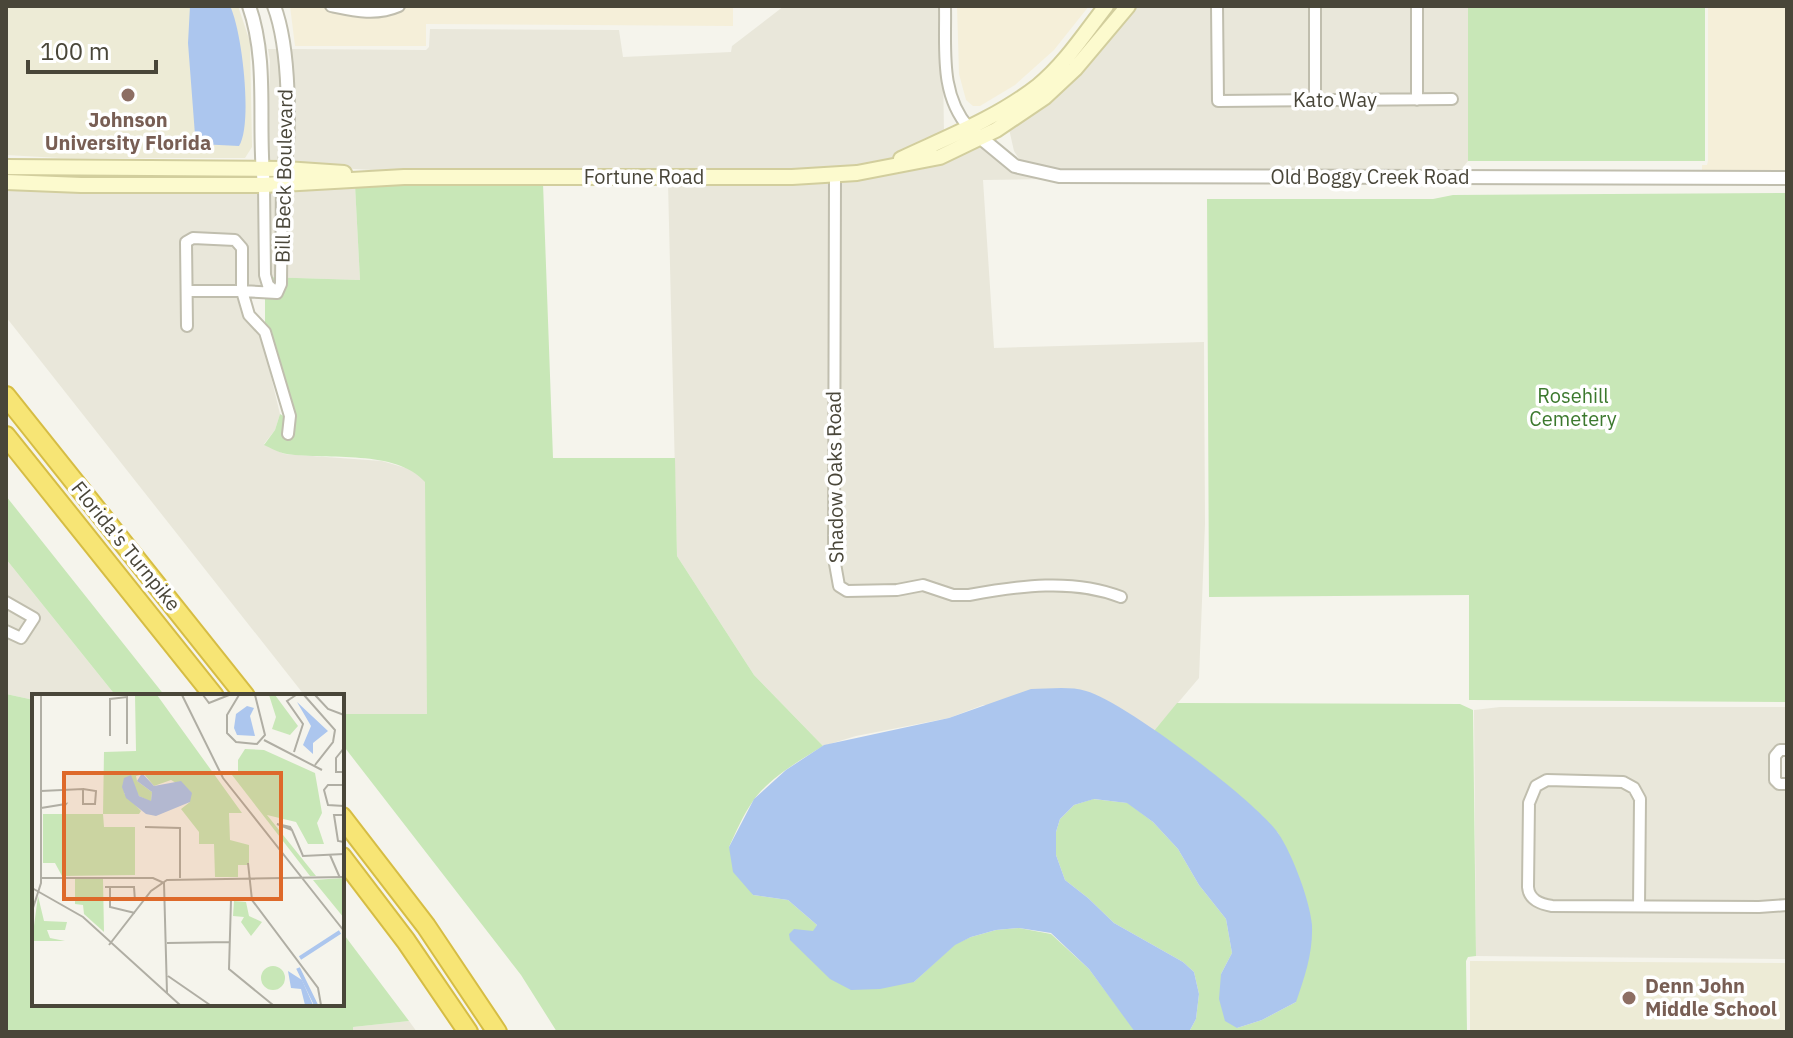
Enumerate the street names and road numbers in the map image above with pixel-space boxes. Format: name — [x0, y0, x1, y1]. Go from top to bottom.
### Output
street label: Kato Way — [1293, 86, 1377, 113]
street label: Bill Beck Boulevard — [268, 89, 299, 263]
street label: Fortune Road — [584, 163, 704, 190]
street label: Old Boggy Creek Road — [1271, 163, 1470, 190]
street label: Shadow Oaks Road — [820, 391, 849, 563]
street label: Florida's Turnpike — [66, 475, 187, 616]

